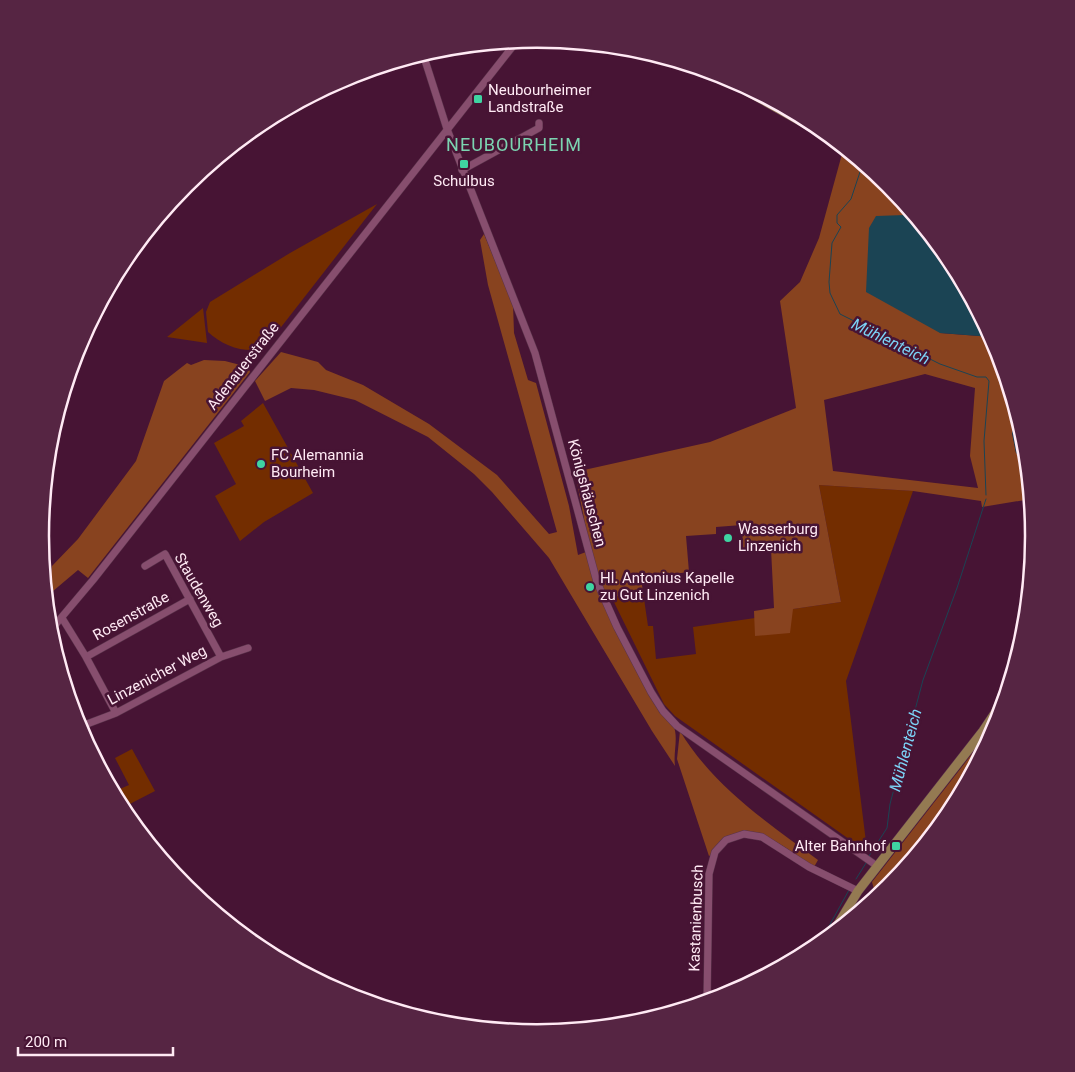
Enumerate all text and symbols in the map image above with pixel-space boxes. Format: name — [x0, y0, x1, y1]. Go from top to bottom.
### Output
place label: Neubourheimer Landstraße — [488, 81, 591, 116]
marker: Neubourheimer Landstraße — [472, 93, 484, 105]
district label: NEUBOURHEIM — [446, 134, 582, 155]
marker: Schulbus — [458, 158, 470, 170]
place label: Schulbus — [433, 172, 495, 190]
water label: Mühlenteich — [848, 314, 933, 369]
street label: Adenauerstraße — [203, 318, 283, 413]
street label: Königshäuschen — [564, 437, 610, 549]
place label: FC Alemannia Bourheim — [271, 446, 364, 481]
marker: FC Alemannia Bourheim — [255, 458, 267, 470]
place label: Wasserburg Linzenich — [738, 520, 818, 555]
marker: Wasserburg Linzenich — [722, 532, 734, 544]
street label: Staudenweg — [171, 550, 227, 630]
place label: Hl. Antonius Kapelle zu Gut Linzenich — [600, 569, 734, 604]
marker: Hl. Antonius Kapelle zu Gut Linzenich — [584, 581, 596, 593]
street label: Rosenstraße — [90, 588, 172, 644]
street label: Linzenicher Weg — [104, 641, 210, 709]
water label: Mühlenteich — [885, 707, 926, 794]
place label: Alter Bahnhof — [795, 837, 887, 855]
marker: Alter Bahnhof — [890, 840, 902, 852]
street label: Kastanienbusch — [685, 864, 707, 972]
scale bar — [18, 1024, 172, 1056]
text: 200 m — [25, 1033, 67, 1051]

